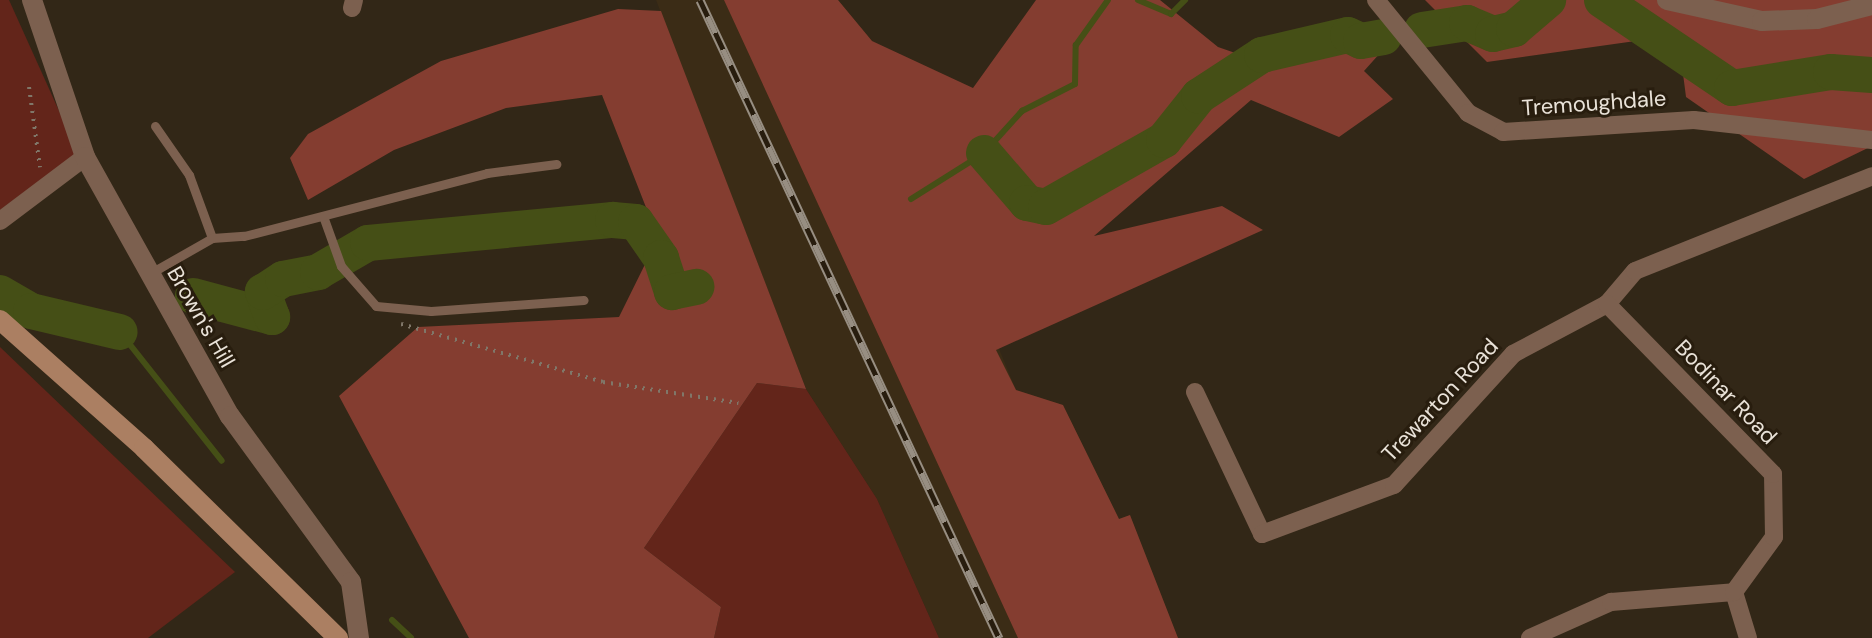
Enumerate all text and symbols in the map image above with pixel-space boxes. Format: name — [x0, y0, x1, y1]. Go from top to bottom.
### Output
street label: Tremoughdale — [1521, 85, 1667, 121]
street label: Brown's Hill — [161, 262, 241, 372]
street label: Trewarton Road — [1376, 333, 1504, 467]
street label: Bodinar Road — [1670, 334, 1782, 450]

